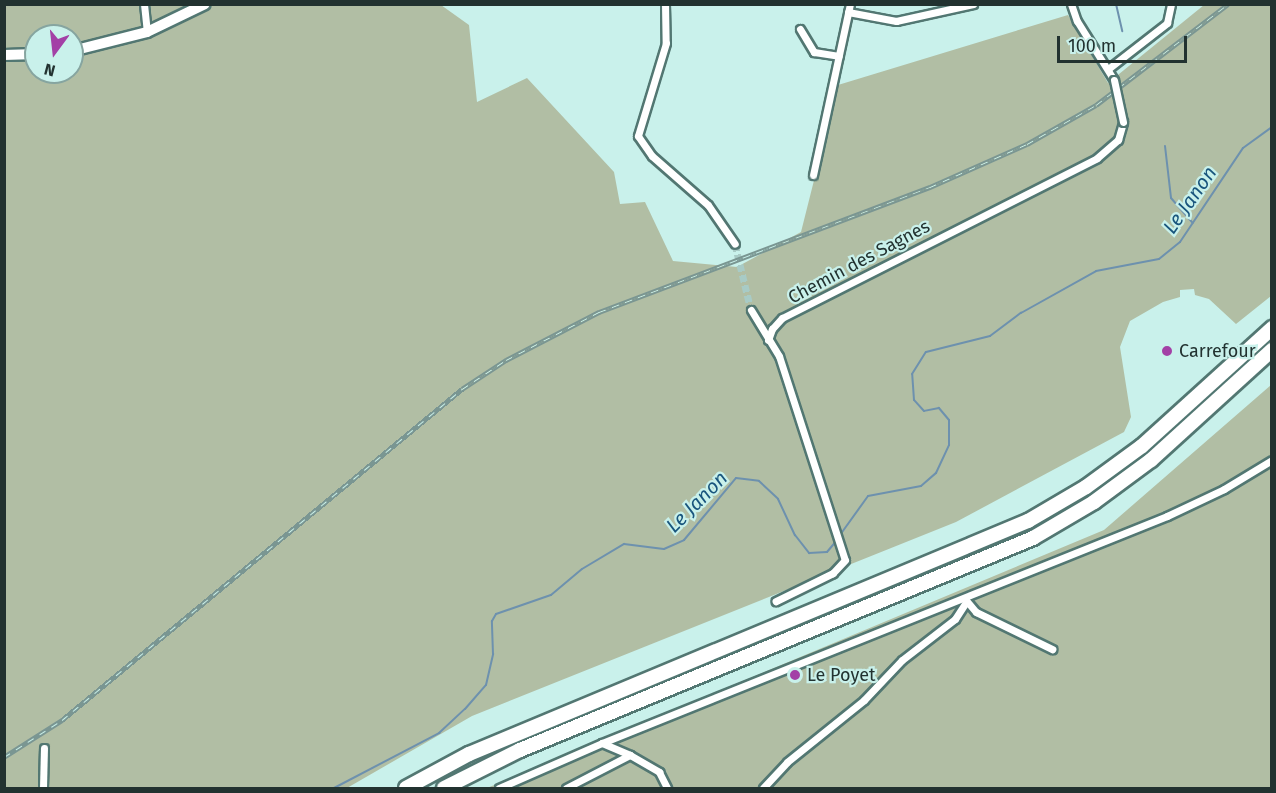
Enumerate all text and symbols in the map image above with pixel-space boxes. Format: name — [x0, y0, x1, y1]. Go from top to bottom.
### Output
north arrow — [24, 24, 84, 84]
scale bar — [1060, 24, 1190, 62]
text: 100 m — [1068, 35, 1116, 57]
text: N — [42, 59, 57, 80]
water label: Le Janon — [1158, 162, 1222, 238]
street label: Chemin des Sagnes — [784, 216, 934, 308]
place label: Carrefour — [1179, 340, 1256, 362]
marker: Carrefour — [1160, 344, 1174, 358]
water label: Le Janon — [661, 466, 733, 538]
place label: Le Poyet — [807, 664, 876, 686]
marker: Le Poyet — [788, 668, 802, 682]

